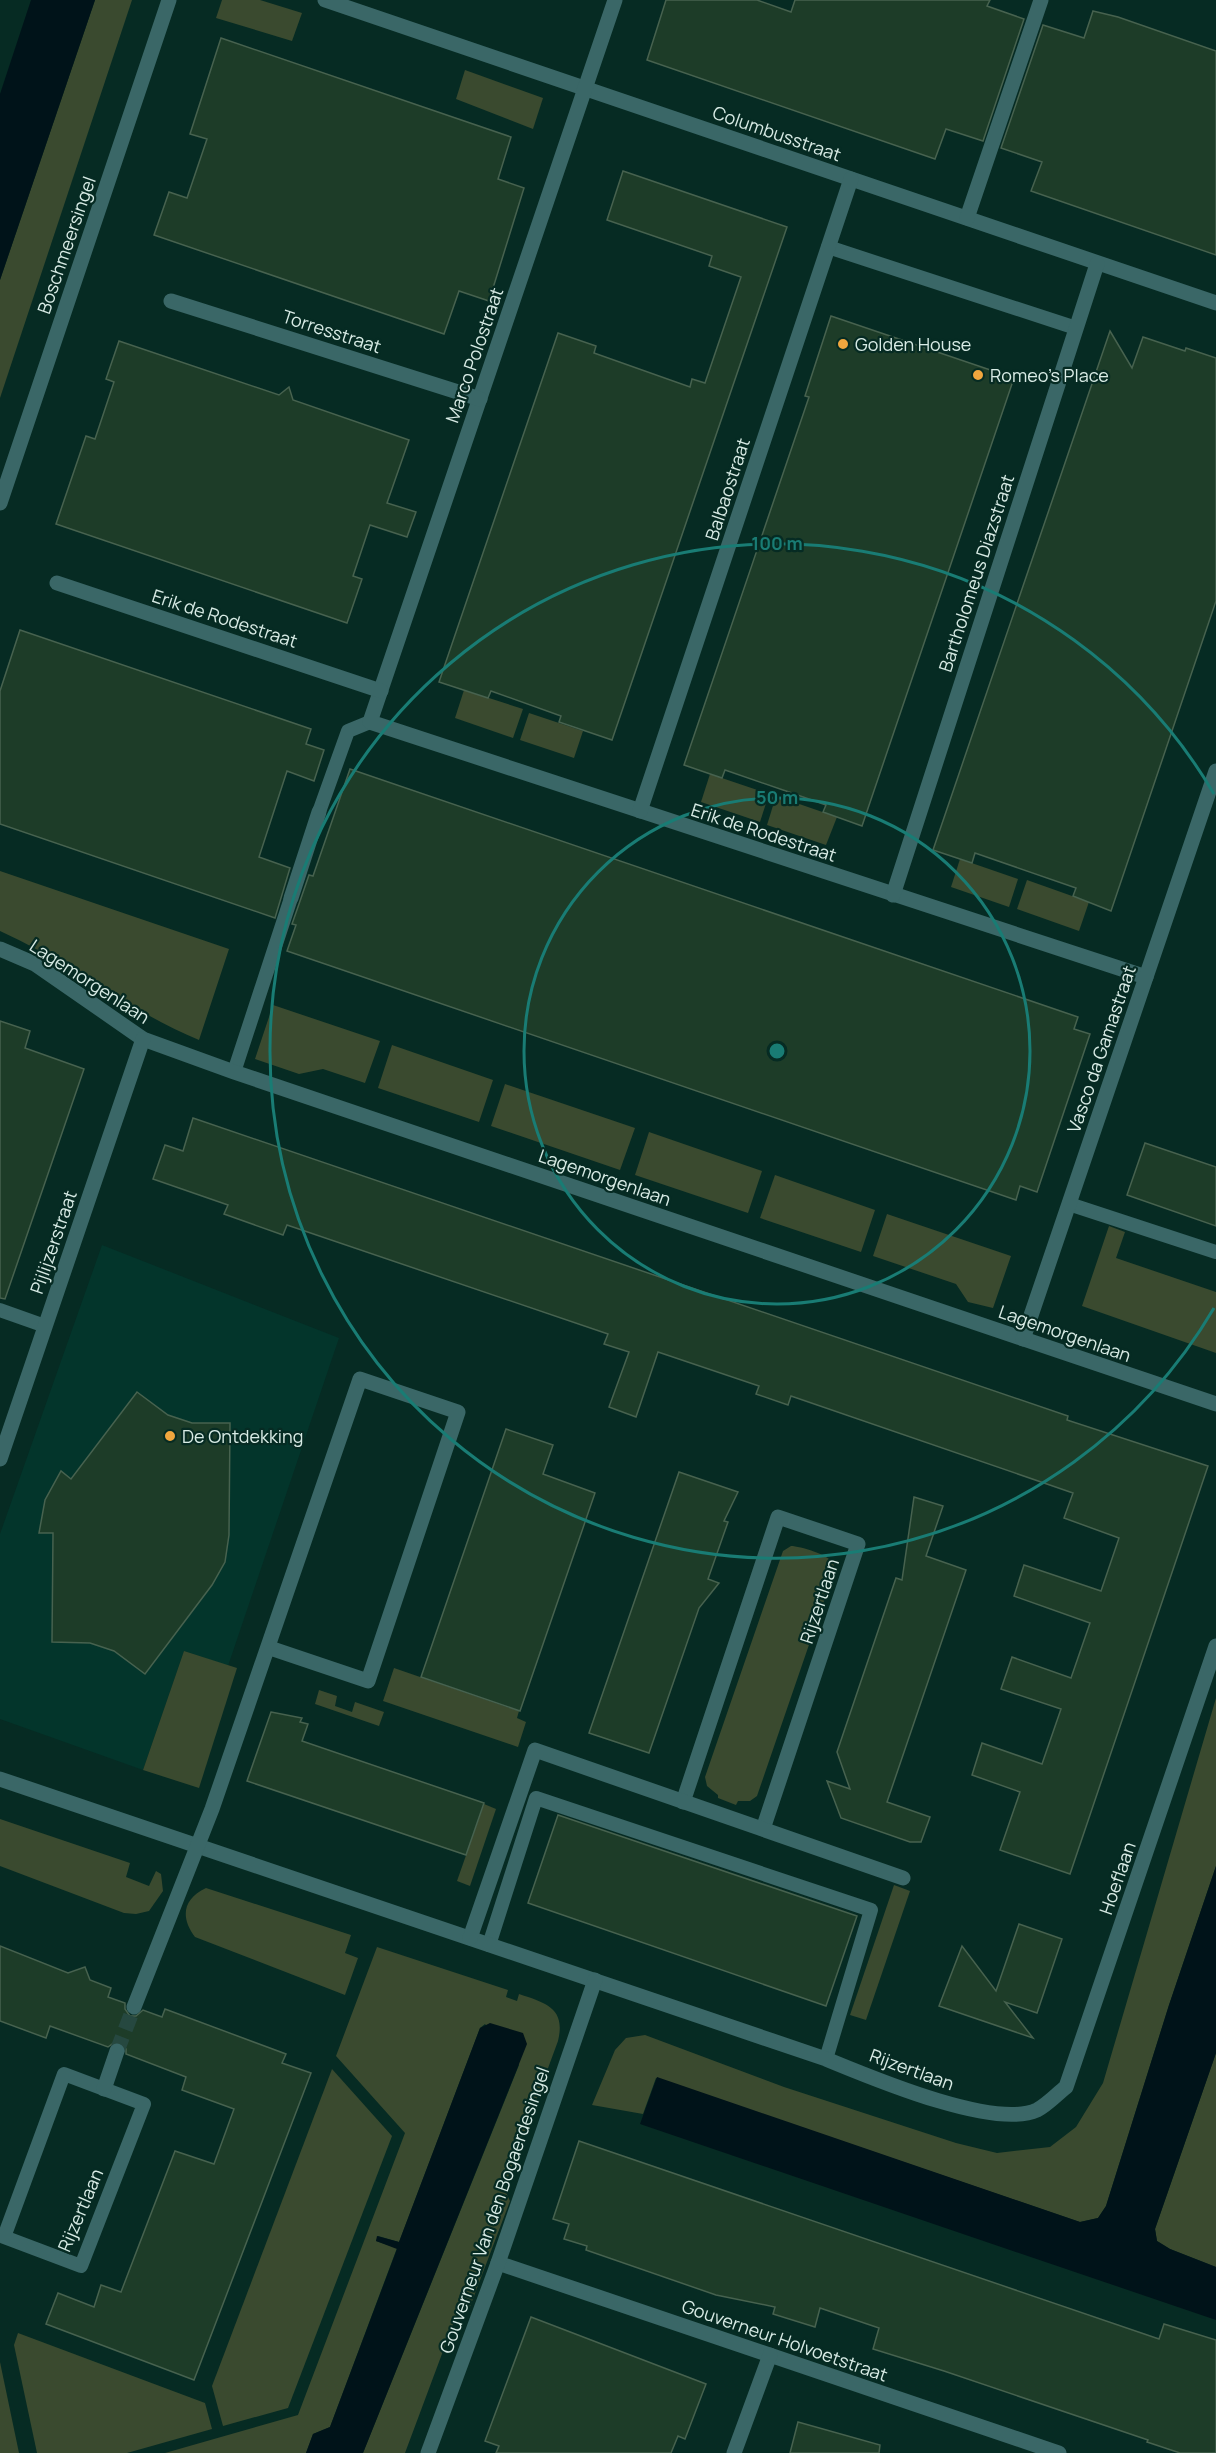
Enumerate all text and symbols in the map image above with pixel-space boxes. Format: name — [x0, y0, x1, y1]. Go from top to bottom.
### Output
street label: Columbusstraat — [710, 100, 844, 166]
street label: Boschmeersingel — [31, 173, 101, 317]
street label: Marco Polostraat — [440, 284, 508, 426]
street label: Torresstraat — [279, 304, 385, 358]
place label: Golden House — [855, 332, 971, 356]
marker: Golden House — [836, 337, 850, 351]
place label: Romeo's Place — [990, 363, 1109, 387]
marker: Romeo's Place — [971, 368, 985, 382]
street label: Balbaostraat — [699, 435, 755, 543]
street label: Bartholomeus Diazstraat — [933, 471, 1019, 675]
text: 100 m — [751, 531, 803, 555]
street label: Erik de Rodestraat — [149, 583, 301, 653]
text: 50 m — [756, 785, 798, 809]
street label: Erik de Rodestraat — [688, 797, 840, 867]
street label: Lagemorgenlaan — [25, 933, 155, 1029]
street label: Vasco da Gamastraat — [1061, 962, 1141, 1136]
centre of rings — [767, 1041, 787, 1061]
street label: Lagemorgenlaan — [536, 1143, 674, 1211]
street label: Pijlijzerstraat — [24, 1187, 82, 1297]
street label: Lagemorgenlaan — [996, 1299, 1134, 1367]
place label: De Ontdekking — [182, 1424, 303, 1448]
marker: De Ontdekking — [163, 1429, 177, 1443]
street label: Rijzertlaan — [794, 1555, 844, 1647]
street label: Hoeflaan — [1093, 1838, 1141, 1918]
street label: Rijzertlaan — [867, 2043, 957, 2095]
street label: Gouverneur Van den Bogaerdesingel — [434, 2064, 554, 2356]
street label: Rijzertlaan — [52, 2165, 108, 2255]
street label: Gouverneur Holvoetstraat — [679, 2293, 891, 2387]

